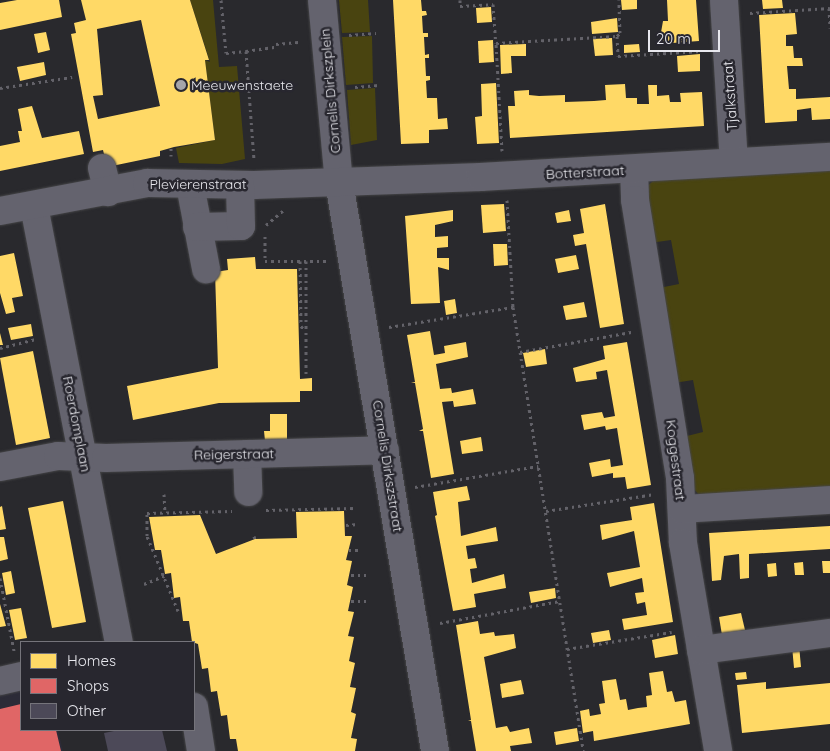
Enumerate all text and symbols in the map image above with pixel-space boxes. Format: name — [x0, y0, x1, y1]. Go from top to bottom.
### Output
scale bar — [650, 20, 722, 52]
street label: Cornelis Dirkszplein — [316, 28, 344, 154]
text: 20 m — [656, 29, 691, 48]
street label: Tjalkstraat — [719, 61, 741, 131]
place label: Meeuwenstaete — [191, 77, 293, 93]
marker: Meeuwenstaete — [175, 79, 187, 91]
street label: Botterstraat — [545, 162, 625, 182]
street label: Plevierenstraat — [149, 176, 247, 192]
street label: Roerdomplaan — [59, 375, 95, 473]
street label: Cornelis Dirkszstraat — [369, 399, 407, 533]
street label: Koggestraat — [663, 419, 689, 501]
street label: Reigerstraat — [194, 445, 274, 463]
legend — [20, 641, 195, 731]
text: Homes — [67, 651, 116, 670]
text: Shops — [67, 676, 109, 695]
text: Other — [67, 701, 106, 720]

